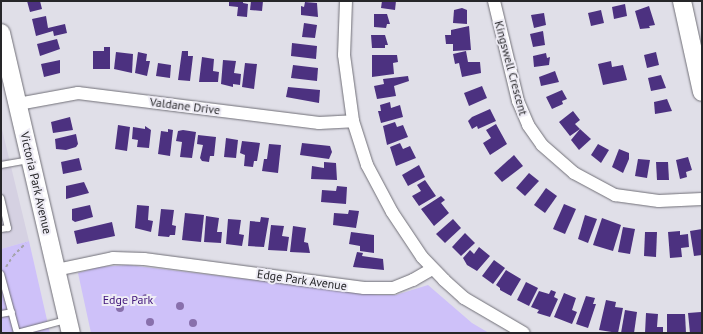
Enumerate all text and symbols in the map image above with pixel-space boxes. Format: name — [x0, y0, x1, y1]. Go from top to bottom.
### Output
street label: Kingswell Crescent — [491, 19, 531, 117]
street label: Valdane Drive — [149, 95, 221, 117]
street label: Victoria Park Avenue — [17, 130, 55, 236]
street label: Edge Park Avenue — [256, 267, 348, 293]
park label: Edge Park — [103, 293, 153, 307]

